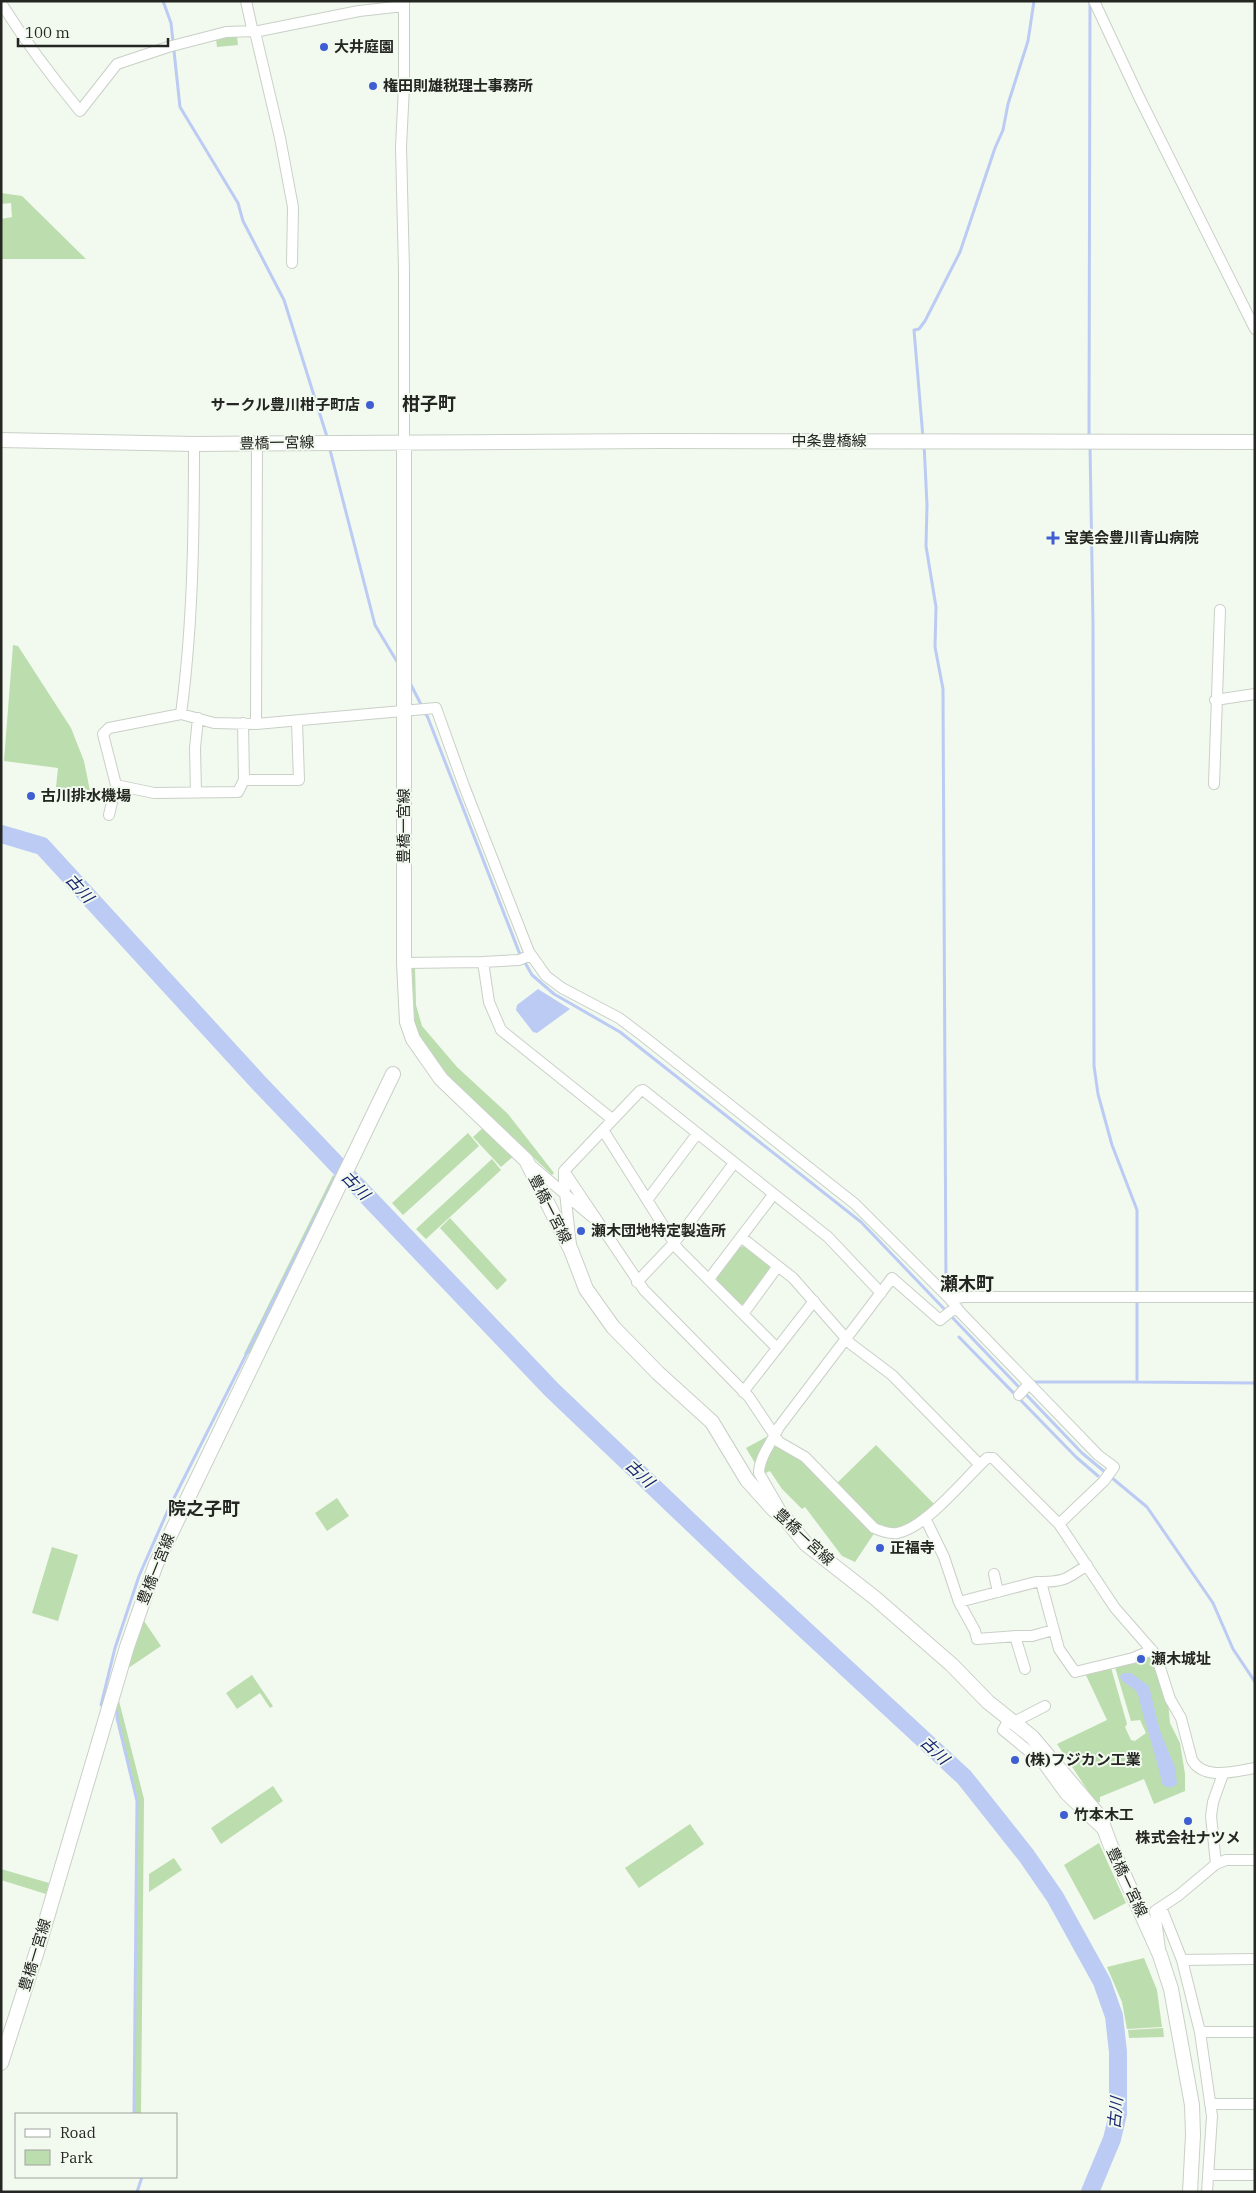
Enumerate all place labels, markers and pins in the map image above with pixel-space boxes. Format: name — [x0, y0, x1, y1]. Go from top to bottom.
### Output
place label: 大井庭園 — [334, 37, 394, 56]
marker: 大井庭園 — [318, 41, 330, 53]
place label: 権田則雄税理士事務所 — [383, 76, 533, 95]
marker: 権田則雄税理士事務所 — [367, 80, 379, 92]
place label: サークル豊川柑子町店 — [210, 395, 360, 414]
marker: サークル豊川柑子町店 — [364, 399, 376, 411]
place label: 宝美会豊川青山病院 — [1064, 528, 1199, 547]
marker: 宝美会豊川青山病院 — [1046, 531, 1060, 545]
place label: 古川排水機場 — [41, 786, 131, 805]
marker: 古川排水機場 — [25, 790, 37, 802]
place label: 瀬木団地特定製造所 — [591, 1221, 726, 1240]
marker: 瀬木団地特定製造所 — [575, 1225, 587, 1237]
place label: 正福寺 — [890, 1538, 935, 1557]
marker: 正福寺 — [874, 1542, 886, 1554]
place label: 瀬木城址 — [1151, 1649, 1211, 1668]
marker: 瀬木城址 — [1135, 1653, 1147, 1665]
place label: (株)フジカン工業 — [1025, 1750, 1141, 1769]
marker: (株)フジカン工業 — [1009, 1754, 1021, 1766]
place label: 竹本木工 — [1074, 1805, 1134, 1824]
marker: 竹本木工 — [1058, 1809, 1070, 1821]
marker: 株式会社ナツメ — [1182, 1815, 1194, 1827]
place label: 株式会社ナツメ — [1135, 1828, 1241, 1847]

